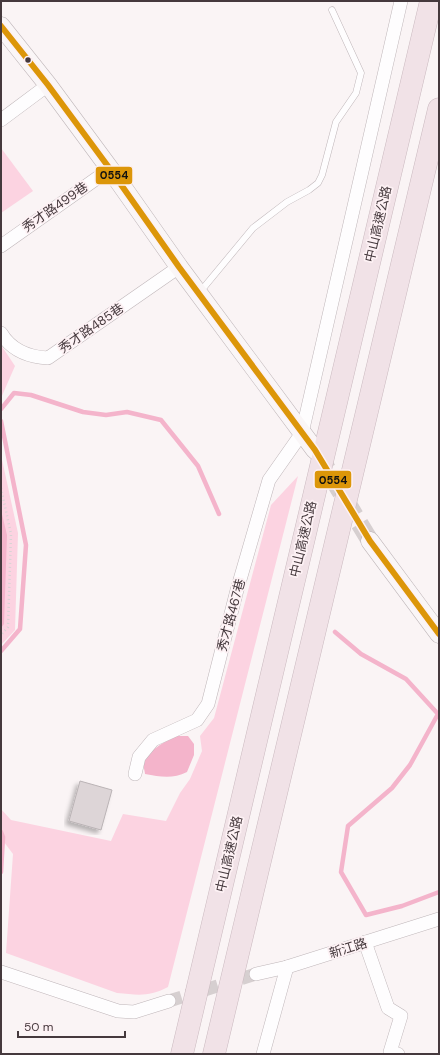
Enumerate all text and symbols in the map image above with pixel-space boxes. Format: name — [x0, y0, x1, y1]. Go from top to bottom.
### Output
unlabelled marker — [23, 55, 33, 65]
line badge: 0554 — [95, 166, 133, 185]
text: 0554 — [100, 168, 128, 182]
street label: 秀才路499巷 — [19, 178, 91, 236]
street label: 中山高速公路 — [361, 184, 395, 264]
street label: 秀才路485巷 — [55, 299, 127, 357]
line badge: 0554 — [314, 470, 352, 489]
text: 0554 — [319, 473, 347, 487]
street label: 中山高速公路 — [286, 499, 320, 579]
street label: 秀才路467巷 — [213, 577, 249, 653]
street label: 中山高速公路 — [212, 814, 246, 894]
street label: 新江路 — [327, 934, 369, 962]
scale bar — [18, 1013, 125, 1039]
text: 50 m — [24, 1019, 53, 1035]

